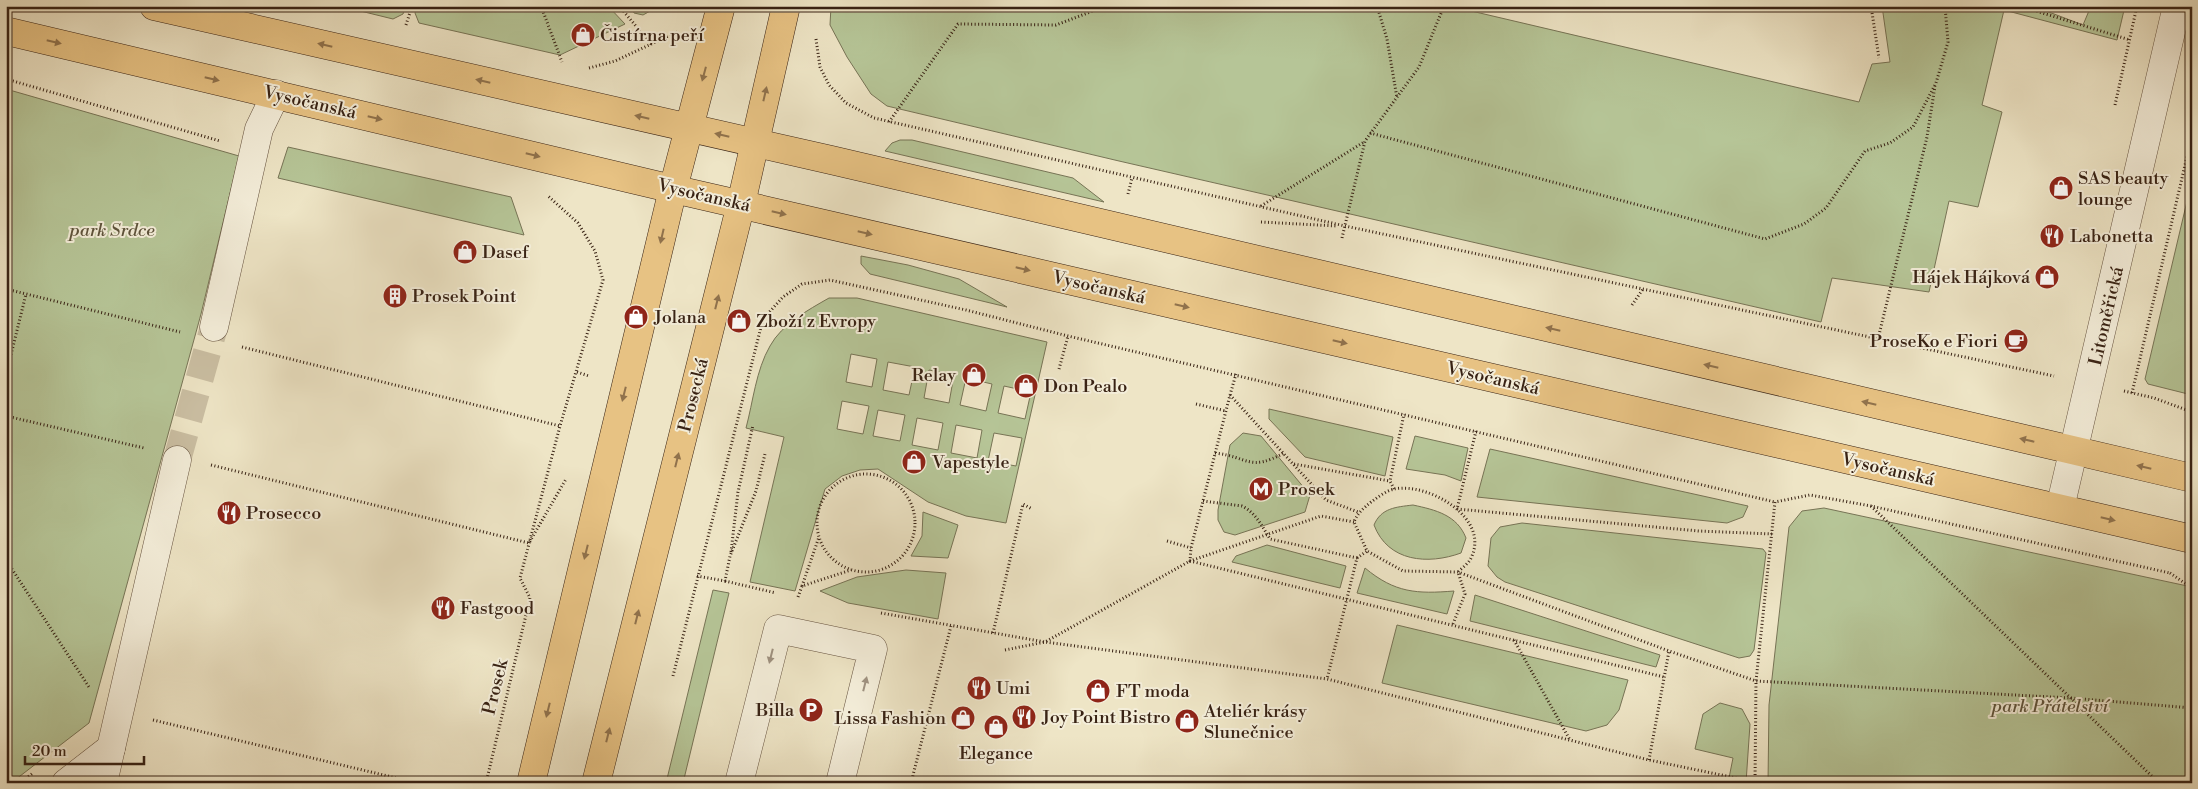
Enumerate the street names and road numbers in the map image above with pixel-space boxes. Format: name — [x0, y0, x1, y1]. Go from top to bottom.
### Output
street label: Vysočanská — [260, 80, 360, 125]
street label: Vysočanská — [654, 173, 754, 218]
street label: Litoměřická — [2084, 263, 2129, 368]
street label: Vysočanská — [1049, 265, 1149, 310]
street label: Prosecká — [673, 355, 714, 434]
street label: Vysočanská — [1443, 356, 1543, 401]
street label: Vysočanská — [1838, 447, 1938, 492]
street label: Prosek — [478, 655, 514, 717]

